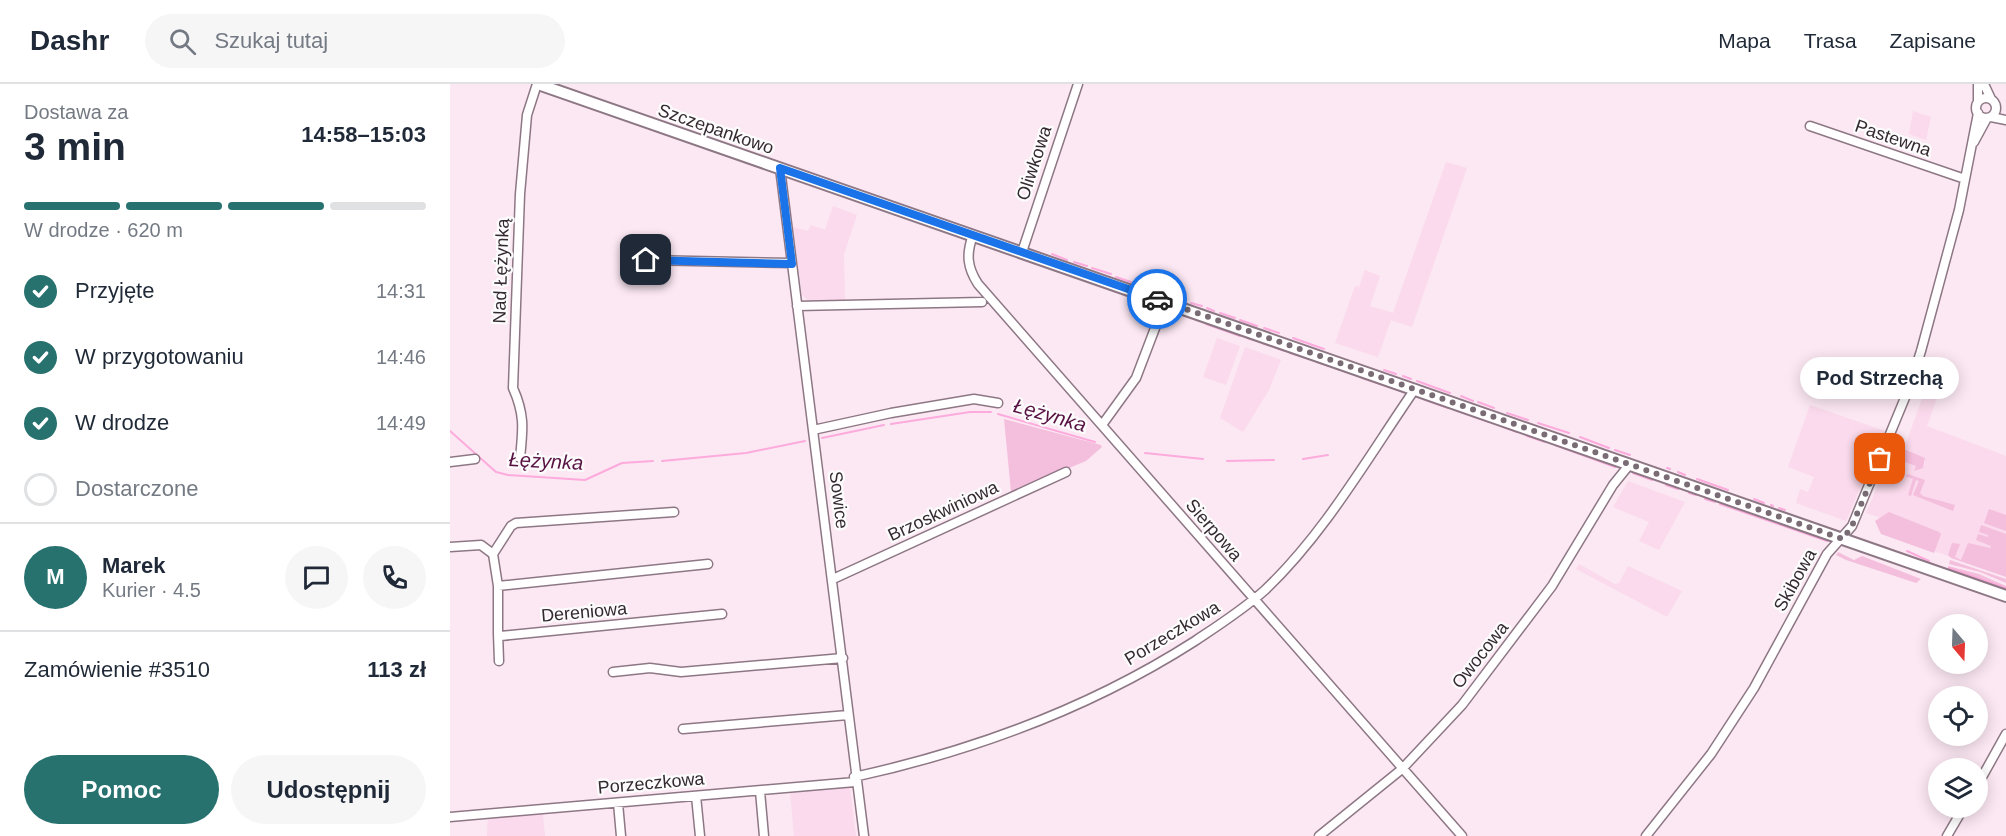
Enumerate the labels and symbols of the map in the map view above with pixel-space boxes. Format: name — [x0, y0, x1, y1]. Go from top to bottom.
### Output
street label: Szczepankowo — [656, 100, 776, 158]
street label: Pastewna — [1852, 116, 1935, 161]
street label: Oliwkowa — [1013, 122, 1056, 203]
street label: Nad Łężynką — [489, 217, 513, 324]
pin — [620, 234, 671, 285]
courier — [1127, 269, 1187, 329]
callout: Pod Strzechą — [1800, 357, 1960, 399]
water label: Łężynka — [1011, 394, 1089, 436]
pin — [1854, 433, 1905, 484]
water label: Łężynka — [508, 448, 584, 474]
street label: Sowice — [826, 470, 852, 530]
street label: Brzoskwiniowa — [885, 476, 1002, 545]
street label: Sierpowa — [1182, 495, 1247, 566]
street label: Skibowa — [1770, 545, 1821, 615]
street label: Porzeczkowa — [1121, 596, 1224, 669]
street label: Dereniowa — [540, 598, 629, 626]
north arrow — [1928, 614, 1988, 674]
street label: Owocowa — [1448, 617, 1513, 692]
street label: Porzeczkowa — [597, 768, 706, 798]

